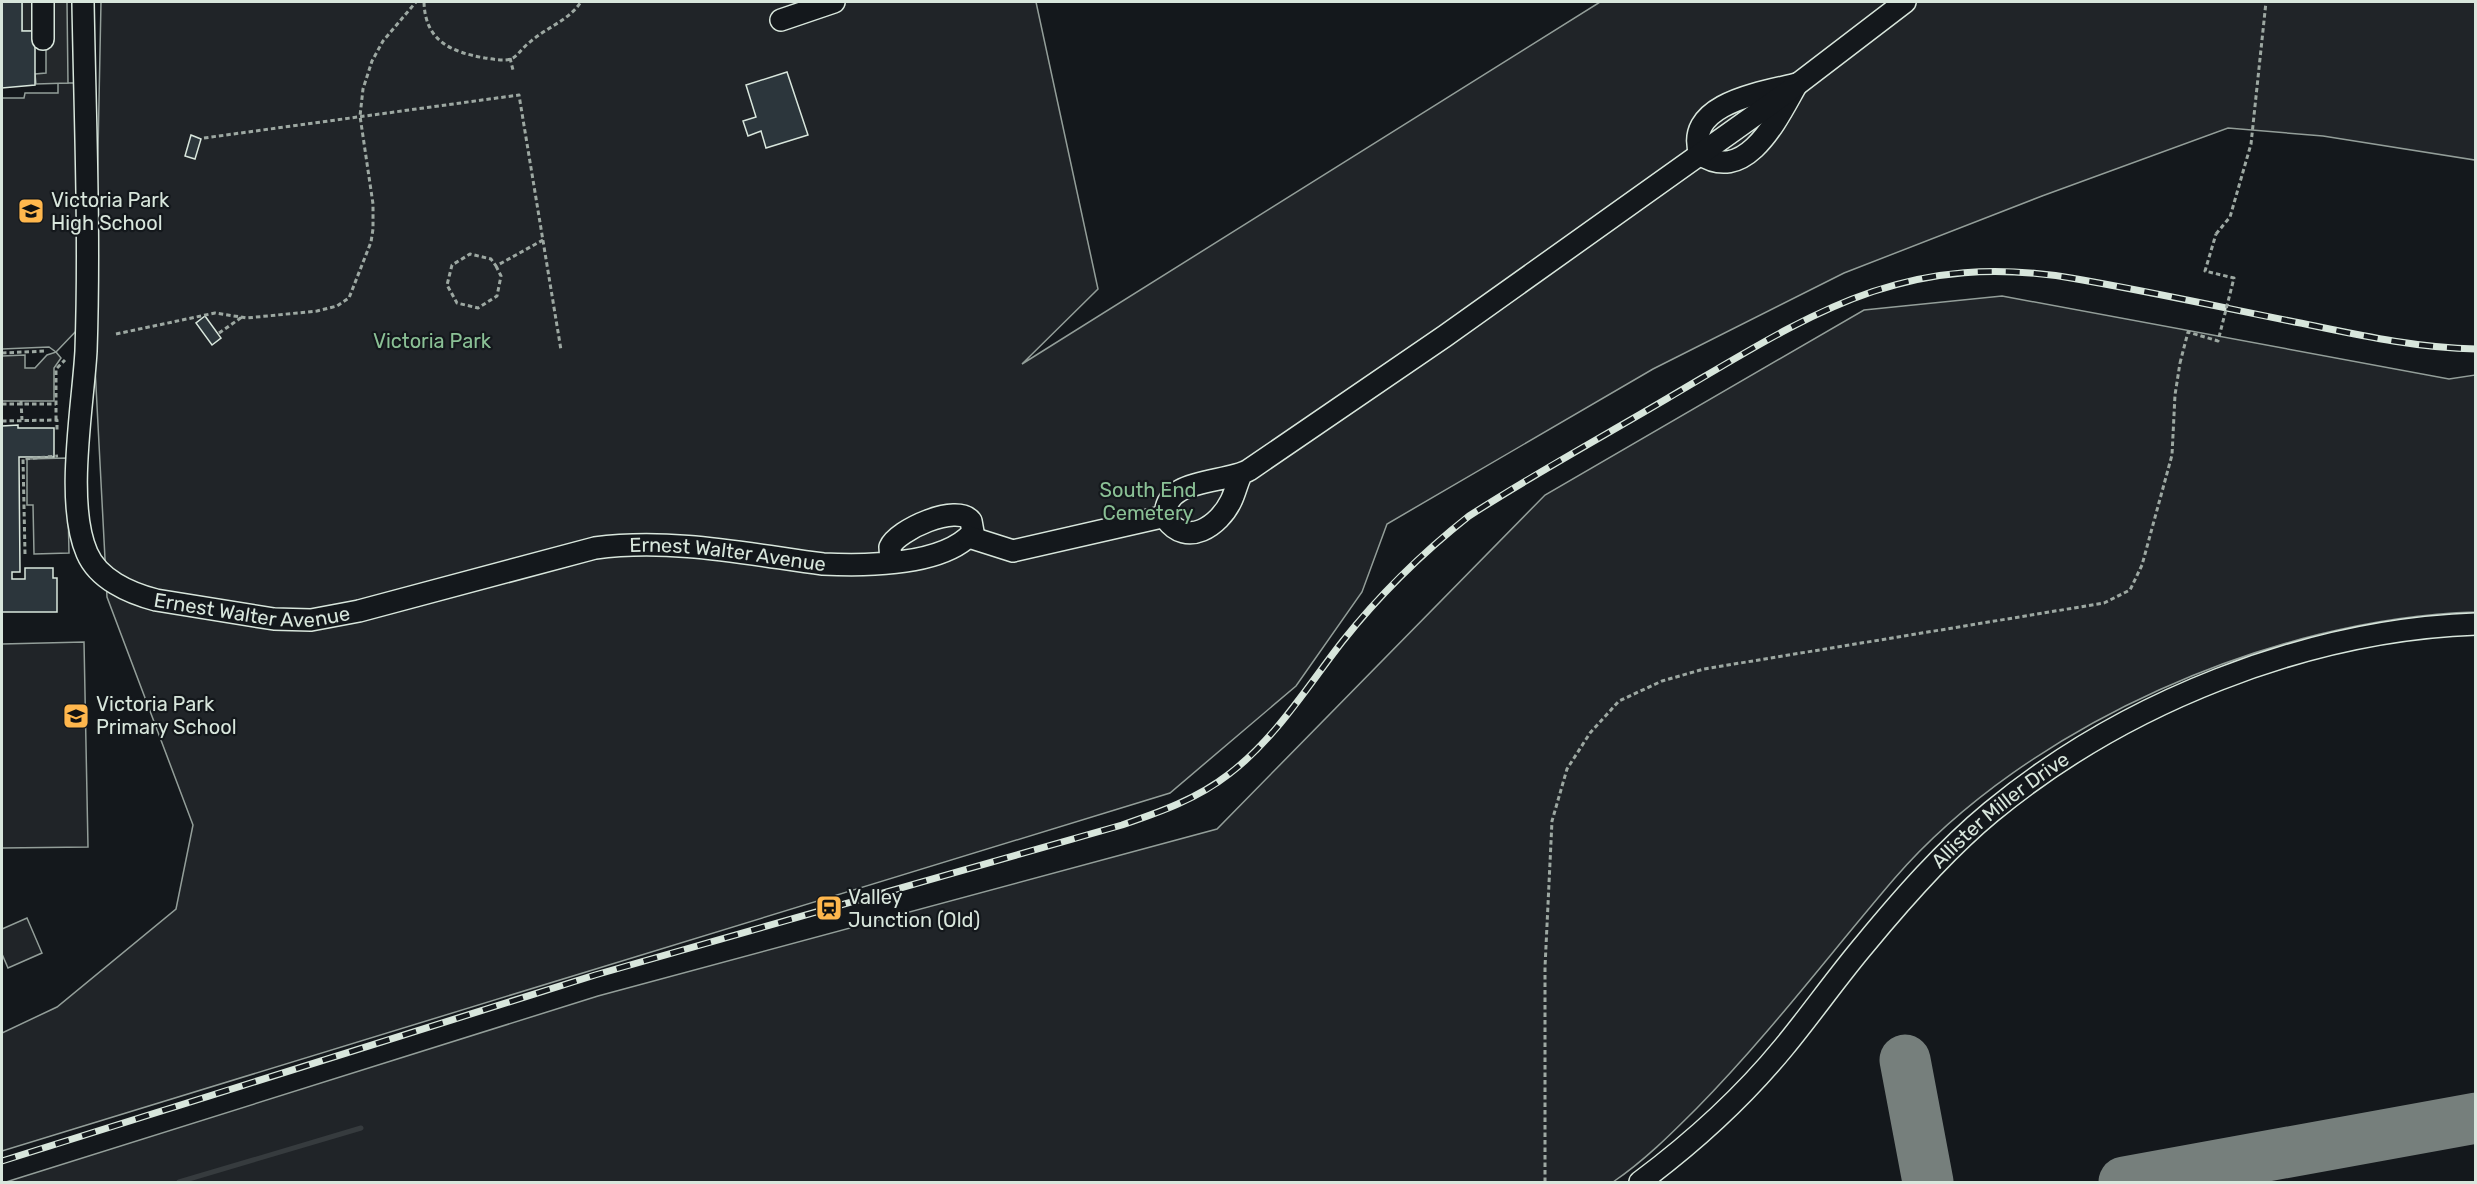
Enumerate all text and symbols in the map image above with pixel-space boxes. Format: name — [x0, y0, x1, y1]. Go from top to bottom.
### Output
place label: Victoria Park High School — [51, 188, 170, 235]
school or university icon: Victoria Park High School — [16, 196, 46, 226]
park label: Victoria Park — [373, 329, 492, 353]
park label: South End Cemetery — [1100, 478, 1197, 525]
street label: Ernest Walter Avenue — [629, 533, 827, 576]
street label: Ernest Walter Avenue — [152, 588, 352, 632]
place label: Victoria Park Primary School — [96, 692, 237, 739]
school or university icon: Victoria Park Primary School — [61, 701, 91, 731]
street label: Allister Miller Drive — [1926, 747, 2073, 873]
place label: Valley Junction (Old) — [848, 885, 980, 932]
station icon: Valley Junction (Old) — [814, 893, 844, 923]

